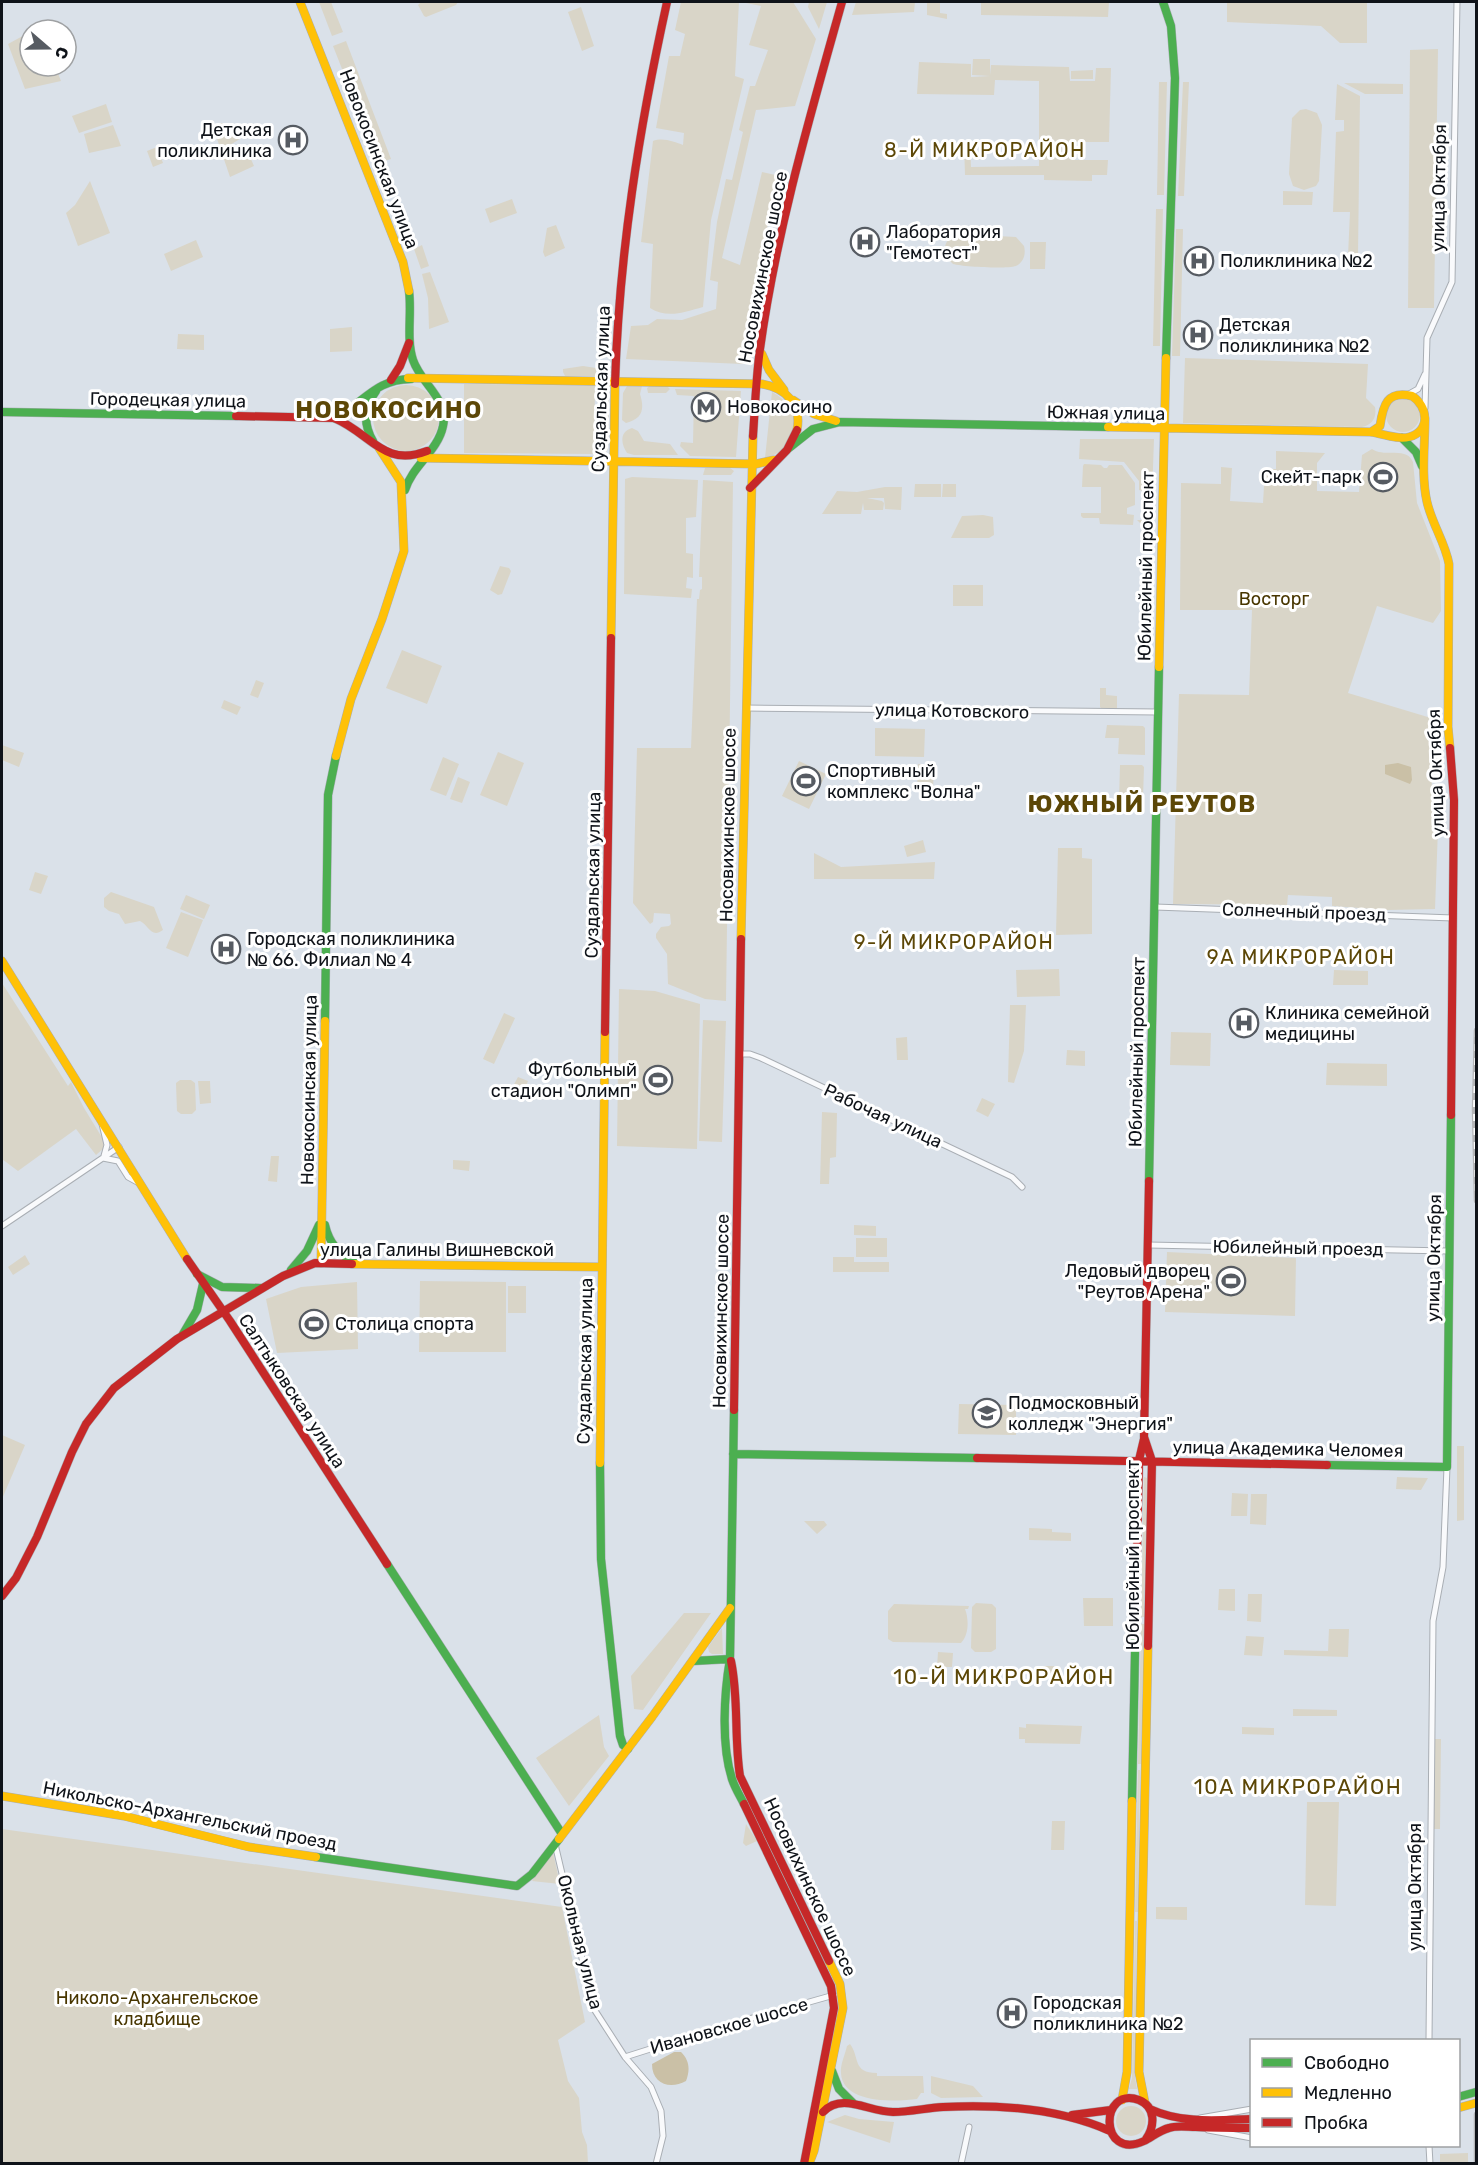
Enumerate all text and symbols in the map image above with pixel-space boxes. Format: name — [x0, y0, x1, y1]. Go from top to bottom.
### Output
north arrow — [18, 18, 78, 78]
text: С — [51, 44, 72, 61]
street label: Новокосинская улица — [335, 66, 423, 252]
place label: Детская поликлиника — [157, 119, 272, 162]
hospital icon: Детская поликлиника — [277, 124, 309, 156]
street label: улица Октября — [1427, 124, 1451, 252]
district label: 8-Й МИКРОРАЙОН — [884, 138, 1086, 162]
street label: Носовихинское шоссе — [734, 169, 792, 365]
place label: Лаборатория "Гемотест" — [886, 221, 1001, 264]
hospital icon: Лаборатория "Гемотест" — [849, 226, 881, 258]
hospital icon: Поликлиника №2 — [1183, 245, 1215, 277]
place label: Поликлиника №2 — [1220, 250, 1373, 272]
street label: Суздальская улица — [587, 305, 615, 473]
place label: Детская поликлиника №2 — [1219, 314, 1370, 357]
hospital icon: Детская поликлиника №2 — [1182, 319, 1214, 351]
street label: Городецкая улица — [90, 388, 246, 412]
metro station icon: Новокосино — [690, 391, 722, 423]
district label: НОВОКОСИНО — [295, 396, 483, 424]
place label: Новокосино — [727, 396, 832, 418]
street label: Южная улица — [1047, 401, 1165, 425]
sports icon: Скейт-парк — [1367, 461, 1399, 493]
place label: Скейт-парк — [1261, 466, 1362, 488]
street label: Юбилейный проспект — [1133, 471, 1159, 661]
park label: Восторг — [1239, 588, 1309, 610]
street label: улица Котовского — [875, 699, 1029, 723]
street label: улица Октября — [1423, 709, 1449, 837]
street label: Носовихинское шоссе — [715, 728, 741, 922]
place label: Спортивный комплекс "Волна" — [827, 760, 981, 803]
sports icon: Спортивный комплекс "Волна" — [790, 765, 822, 797]
district label: ЮЖНЫЙ РЕУТОВ — [1027, 790, 1257, 818]
street label: Суздальская улица — [581, 791, 605, 959]
street label: Солнечный проезд — [1221, 898, 1387, 926]
place label: Городская поликлиника № 66. Филиал № 4 — [247, 928, 455, 971]
district label: 9-Й МИКРОРАЙОН — [854, 930, 1054, 954]
hospital icon: Городская поликлиника № 66. Филиал № 4 — [210, 933, 242, 965]
district label: 9А МИКРОРАЙОН — [1207, 945, 1395, 969]
street label: Юбилейный проспект — [1124, 957, 1150, 1147]
street label: Новокосинская улица — [296, 995, 322, 1185]
place label: Клиника семейной медицины — [1265, 1002, 1429, 1045]
hospital icon: Клиника семейной медицины — [1228, 1007, 1260, 1039]
place label: Футбольный стадион "Олимп" — [491, 1059, 637, 1102]
sports icon: Футбольный стадион "Олимп" — [642, 1064, 674, 1096]
street label: Рабочая улица — [820, 1079, 946, 1153]
street label: улица Октября — [1422, 1194, 1446, 1322]
street label: Носовихинское шоссе — [708, 1214, 734, 1408]
street label: Юбилейный проезд — [1212, 1236, 1384, 1260]
street label: улица Галины Вишневской — [320, 1239, 554, 1261]
place label: Ледовый дворец "Реутов Арена" — [1065, 1260, 1210, 1303]
sports icon: Ледовый дворец "Реутов Арена" — [1215, 1265, 1247, 1297]
street label: Суздальская улица — [573, 1277, 597, 1445]
sports icon: Столица спорта — [298, 1308, 330, 1340]
street label: Салтыковская улица — [234, 1310, 350, 1472]
place label: Столица спорта — [335, 1313, 474, 1335]
place label: Подмосковный колледж "Энергия" — [1008, 1392, 1173, 1435]
school or university icon: Подмосковный колледж "Энергия" — [971, 1397, 1003, 1429]
street label: улица Академика Челомея — [1172, 1436, 1404, 1462]
street label: Юбилейный проспект — [1122, 1460, 1144, 1650]
district label: 10-Й МИКРОРАЙОН — [893, 1664, 1115, 1689]
district label: 10А МИКРОРАЙОН — [1194, 1774, 1402, 1799]
street label: Никольско-Архангельский проезд — [41, 1777, 339, 1855]
street label: Носовихинское шоссе — [759, 1794, 861, 1980]
street label: улица Октября — [1404, 1823, 1426, 1951]
street label: Окольная улица — [553, 1872, 607, 2012]
park label: Николо-Архангельское кладбище — [56, 1987, 258, 2030]
place label: Городская поликлиника №2 — [1033, 1992, 1184, 2035]
street label: Ивановское шоссе — [648, 1993, 810, 2059]
hospital icon: Городская поликлиника №2 — [996, 1997, 1028, 2029]
legend — [1250, 2039, 1460, 2147]
text: Свободно — [1304, 2052, 1389, 2074]
text: Медленно — [1304, 2082, 1392, 2104]
text: Пробка — [1304, 2112, 1368, 2134]

